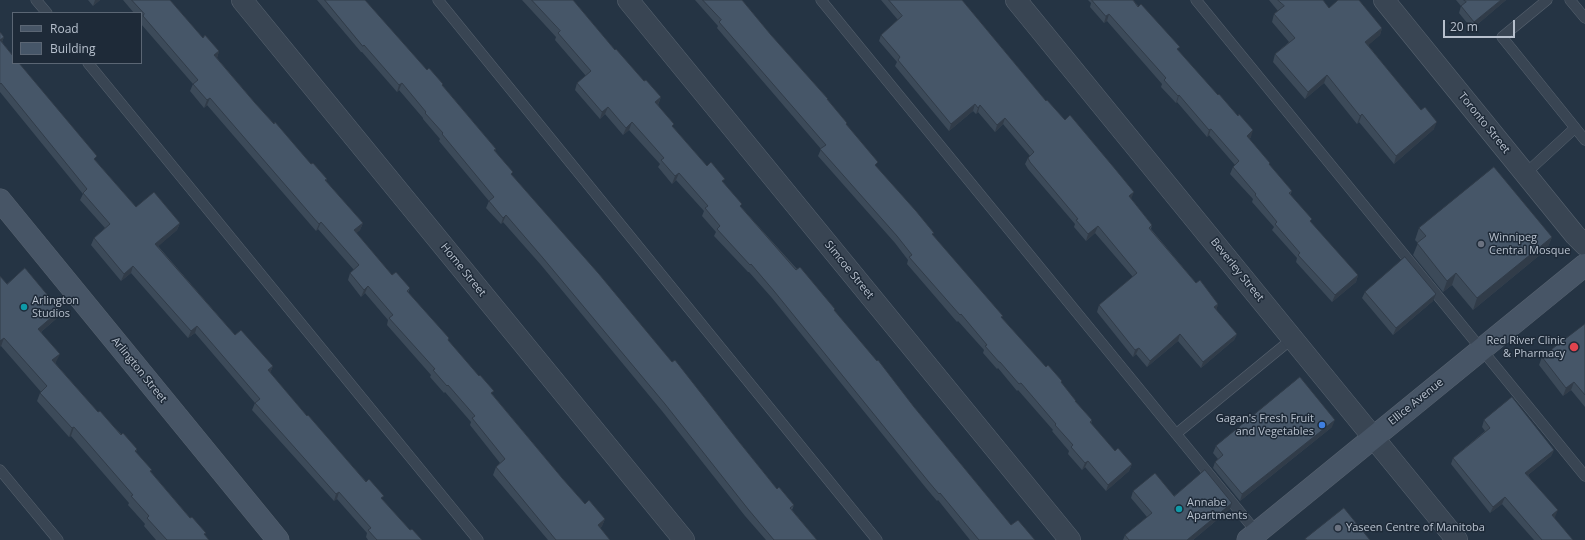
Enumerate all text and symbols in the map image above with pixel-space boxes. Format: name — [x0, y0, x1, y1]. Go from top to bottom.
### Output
legend — [12, 12, 142, 64]
scale bar — [1445, 12, 1517, 38]
text: 20 m — [1450, 18, 1478, 35]
text: Road — [50, 20, 79, 37]
text: Building — [50, 40, 95, 57]
street label: Toronto Street — [1455, 90, 1513, 156]
place label: Winnipeg Central Mosque — [1489, 231, 1570, 257]
street label: Beverley Street — [1207, 236, 1267, 304]
street label: Simcoe Street — [822, 238, 876, 302]
marker: Winnipeg Central Mosque — [1476, 239, 1486, 249]
street label: Home Street — [438, 241, 488, 299]
place label: Arlington Studios — [32, 294, 79, 320]
marker: Arlington Studios — [19, 302, 29, 312]
place label: Red River Clinic & Pharmacy — [1487, 334, 1565, 360]
street label: Arlington Street — [109, 335, 169, 405]
marker: Red River Clinic & Pharmacy — [1568, 341, 1580, 353]
street label: Ellice Avenue — [1386, 376, 1446, 428]
place label: Gagan's Fresh Fruit and Vegetables — [1216, 412, 1314, 438]
marker: Gagan's Fresh Fruit and Vegetables — [1317, 420, 1327, 430]
place label: Annabe Apartments — [1187, 496, 1247, 522]
marker: Annabe Apartments — [1174, 504, 1184, 514]
place label: Yaseen Centre of Manitoba — [1346, 521, 1485, 535]
marker: Yaseen Centre of Manitoba — [1333, 523, 1343, 533]

